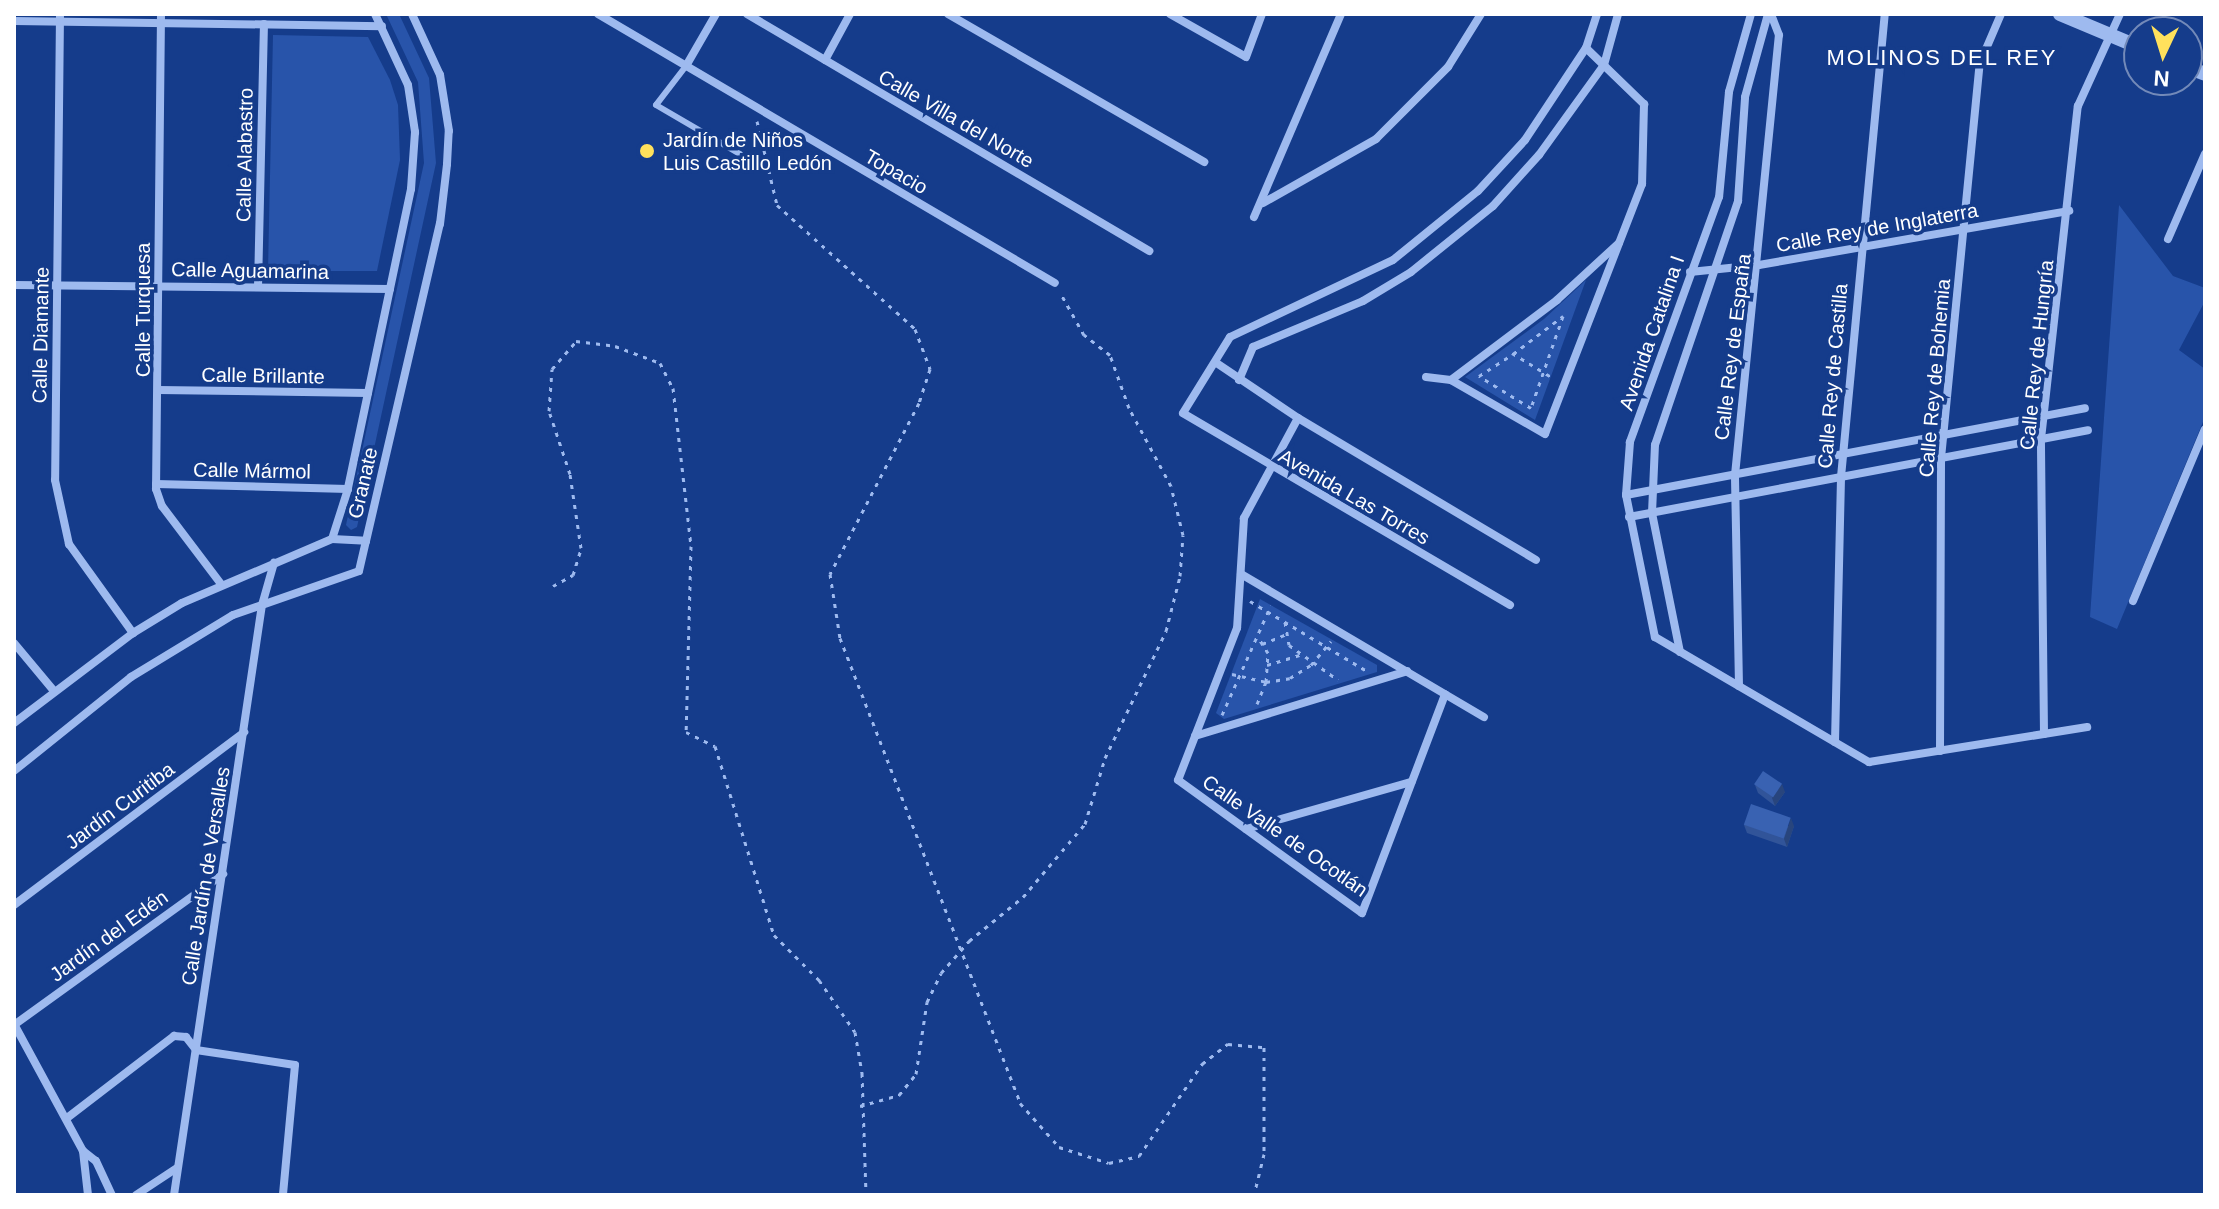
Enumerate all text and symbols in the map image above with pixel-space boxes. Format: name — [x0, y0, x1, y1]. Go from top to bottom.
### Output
north arrow — [2123, 16, 2203, 96]
district label: MOLINOS DEL REY — [1826, 45, 2058, 71]
street label: Calle Villa del Norte — [874, 65, 1038, 173]
text: N — [2153, 65, 2170, 91]
street label: Calle Alabastro — [232, 87, 258, 223]
place label: Jardín de Niños Luis Castillo Ledón — [663, 128, 832, 175]
marker: Jardín de Niños Luis Castillo Ledón — [638, 142, 656, 160]
street label: Topacio — [860, 144, 932, 200]
street label: Calle Rey de Inglaterra — [1774, 198, 1980, 258]
street label: Calle Turquesa — [131, 243, 155, 377]
street label: Calle Rey de España — [1710, 252, 1756, 442]
street label: Avenida Catalina I — [1614, 253, 1690, 413]
street label: Calle Aguamarina — [170, 258, 330, 284]
street label: Calle Rey de Hungría — [2015, 259, 2059, 451]
street label: Calle Diamante — [28, 266, 54, 404]
street label: Calle Rey de Bohemia — [1914, 278, 1956, 478]
street label: Calle Rey de Castilla — [1813, 282, 1853, 470]
street label: Calle Brillante — [201, 363, 325, 389]
street label: Avenida Las Torres — [1274, 444, 1434, 550]
street label: Granate — [343, 445, 383, 521]
street label: Calle Mármol — [193, 458, 311, 484]
street label: Jardín Curitiba — [61, 757, 179, 855]
street label: Calle Jardín de Versalles — [177, 765, 235, 987]
street label: Calle Valle de Ocotlán — [1198, 770, 1372, 902]
street label: Jardín del Edén — [45, 885, 173, 987]

